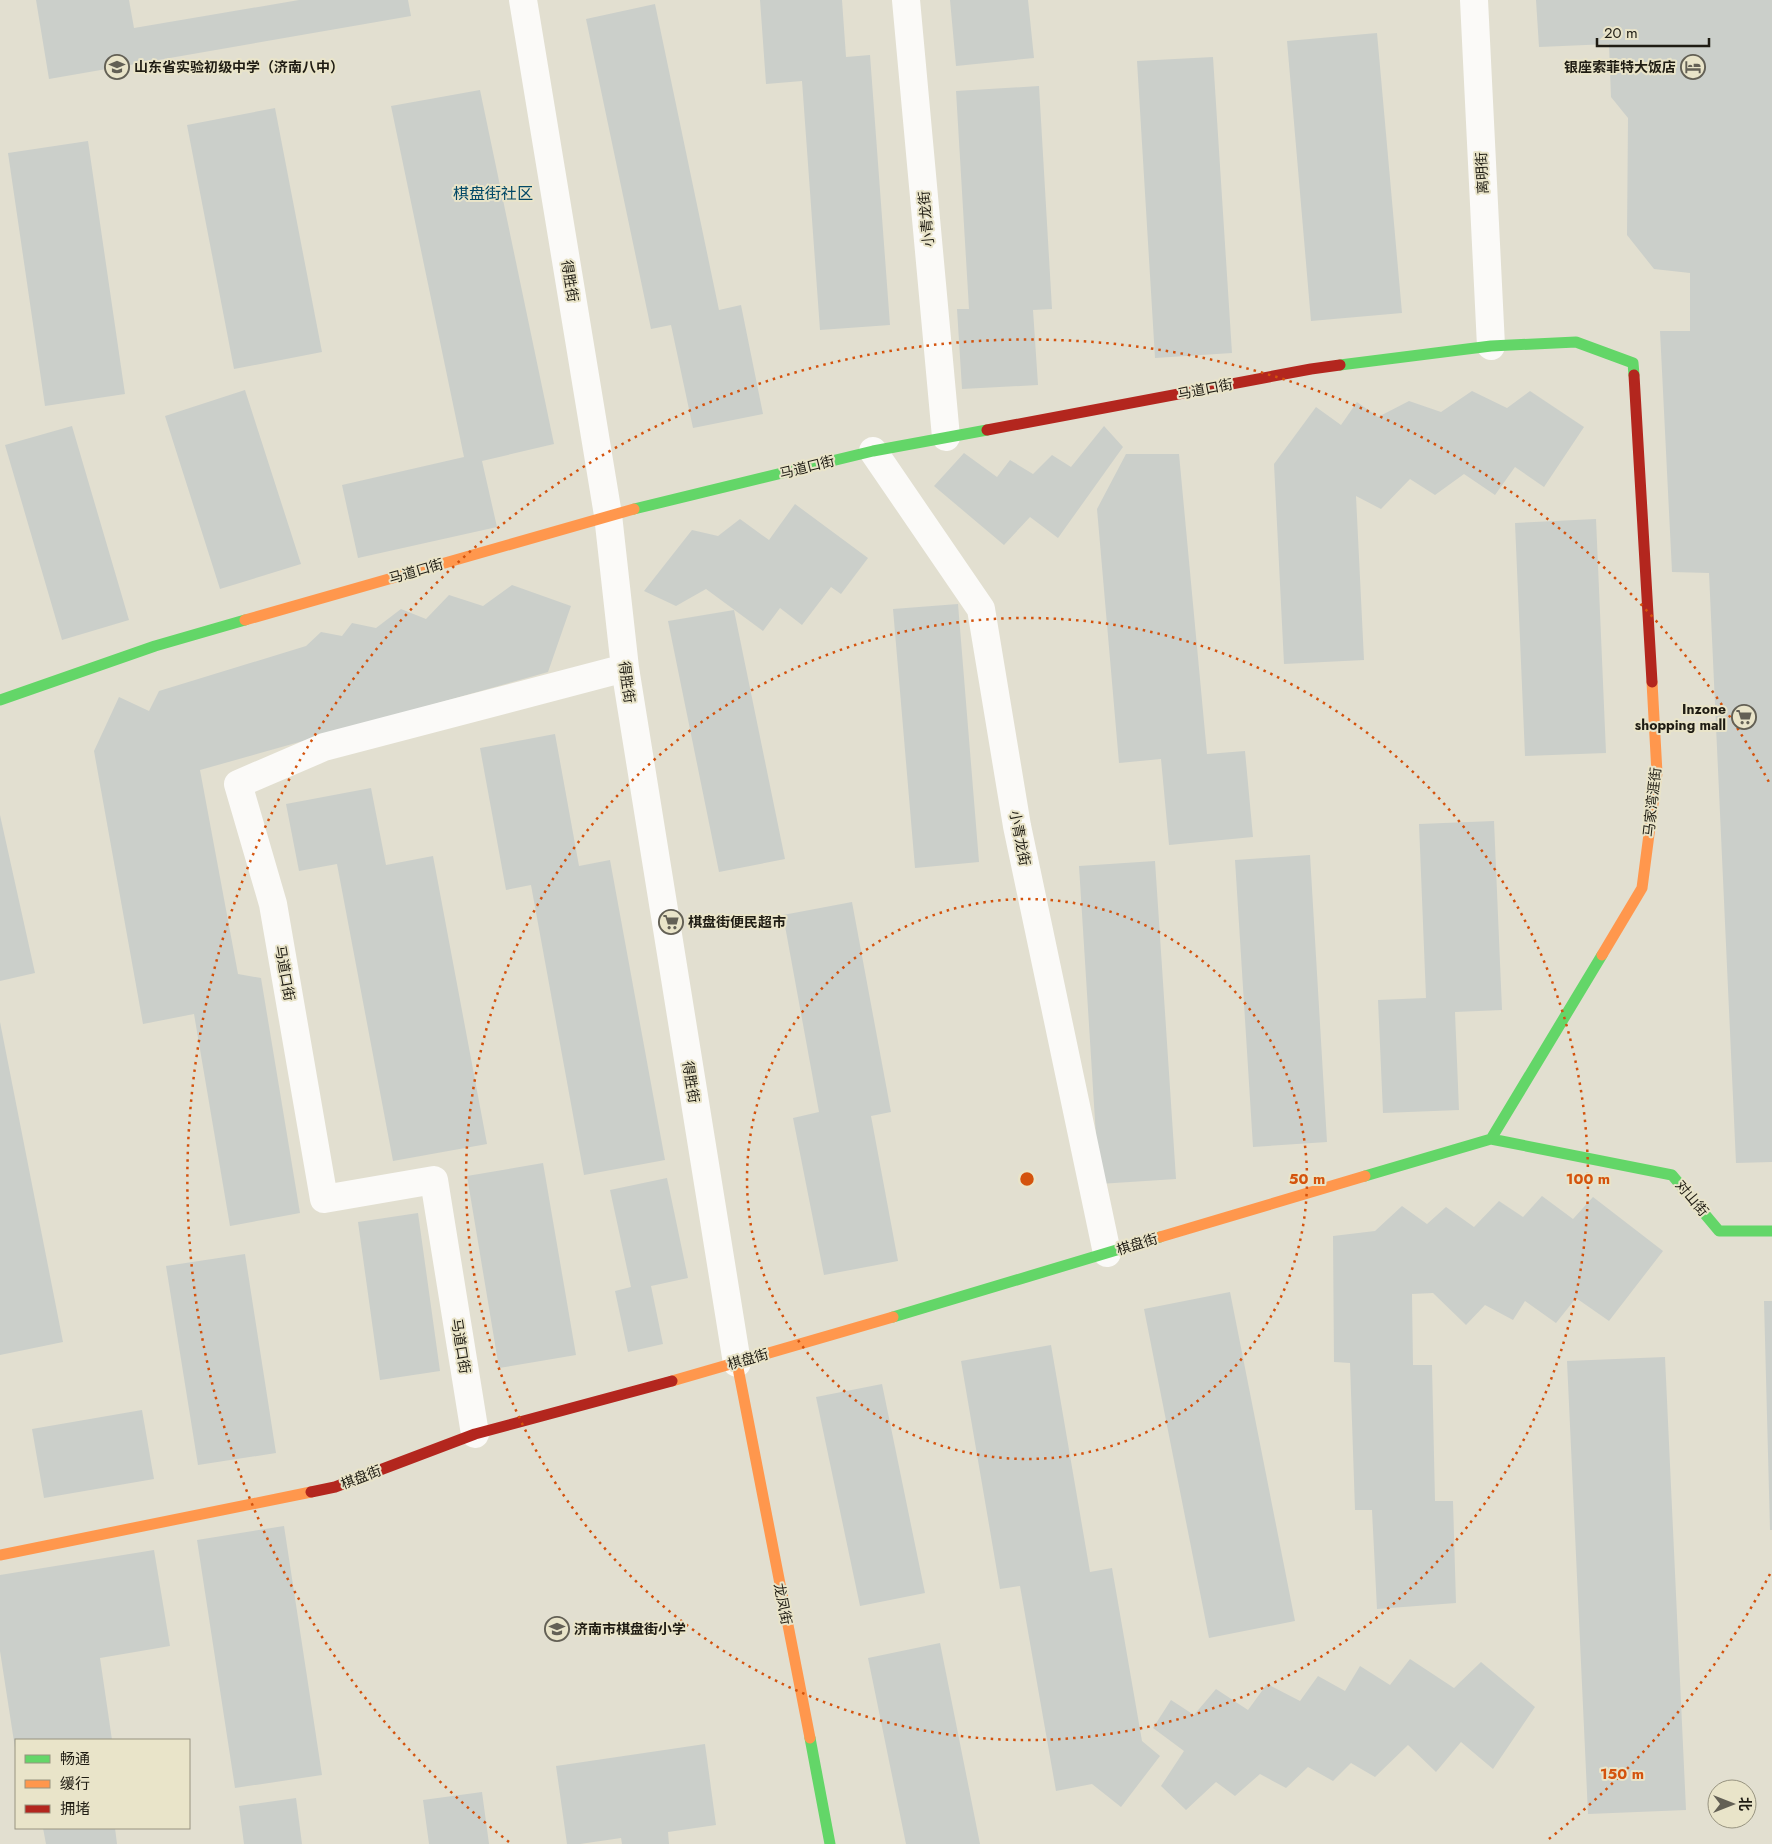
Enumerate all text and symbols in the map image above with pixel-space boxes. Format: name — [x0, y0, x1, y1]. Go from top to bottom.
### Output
scale bar — [1597, 15, 1710, 47]
text: 20 m — [1604, 22, 1638, 44]
school or university icon: 山东省实验初级中学（济南八中） — [104, 54, 130, 80]
hotel icon: 银座索菲特大饭店 — [1680, 54, 1706, 80]
place label: 山东省实验初级中学（济南八中） — [134, 57, 344, 77]
place label: 银座索菲特大饭店 — [1564, 57, 1676, 77]
street label: 离明街 — [1471, 152, 1493, 194]
district label: 棋盘街社区 — [453, 182, 533, 205]
street label: 小青龙街 — [914, 190, 938, 248]
street label: 得胜街 — [557, 259, 583, 303]
street label: 马道口街 — [1176, 374, 1234, 404]
street label: 马道口街 — [777, 451, 837, 483]
street label: 马道口街 — [386, 554, 446, 588]
street label: 得胜街 — [614, 660, 640, 704]
place label: Inzone shopping mall — [1635, 699, 1726, 735]
supermarket icon: Inzone shopping mall — [1731, 704, 1757, 730]
street label: 马家湾涯街 — [1638, 766, 1666, 838]
street label: 小青龙街 — [1005, 809, 1035, 867]
supermarket icon: 棋盘街便民超市 — [658, 909, 684, 935]
place label: 棋盘街便民超市 — [688, 912, 786, 932]
street label: 马道口街 — [270, 944, 300, 1002]
street label: 得胜街 — [678, 1060, 704, 1104]
text: 50 m — [1289, 1168, 1325, 1190]
text: 100 m — [1566, 1168, 1610, 1190]
centre of rings — [1018, 1170, 1036, 1188]
street label: 对山街 — [1671, 1175, 1713, 1221]
street label: 棋盘街 — [1114, 1228, 1160, 1260]
street label: 马道口街 — [447, 1317, 475, 1375]
street label: 棋盘街 — [725, 1344, 771, 1374]
street label: 棋盘街 — [338, 1460, 384, 1494]
street label: 龙凤街 — [769, 1581, 797, 1627]
school or university icon: 济南市棋盘街小学 — [544, 1616, 570, 1642]
place label: 济南市棋盘街小学 — [574, 1619, 686, 1639]
legend — [15, 1739, 190, 1829]
text: 畅通 — [60, 1748, 90, 1770]
text: 150 m — [1600, 1763, 1644, 1785]
text: 缓行 — [60, 1773, 90, 1795]
north arrow — [1707, 1779, 1757, 1829]
text: 北 — [1735, 1797, 1755, 1811]
text: 拥堵 — [60, 1798, 90, 1820]

